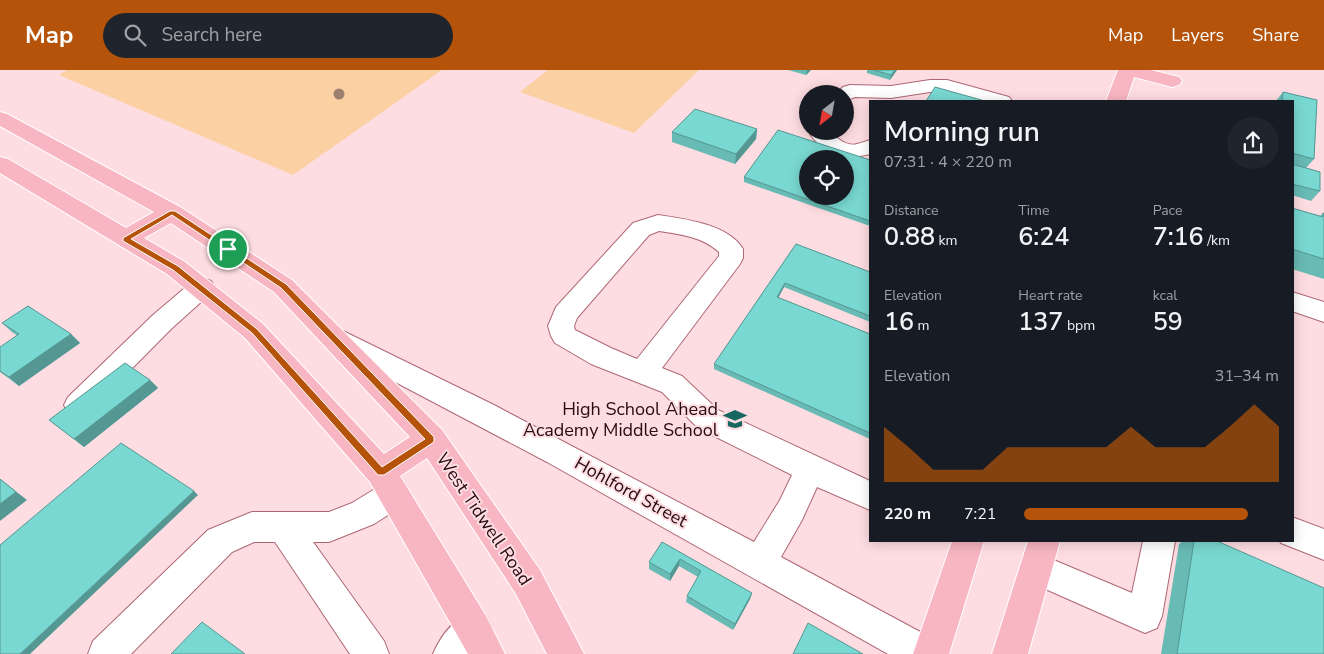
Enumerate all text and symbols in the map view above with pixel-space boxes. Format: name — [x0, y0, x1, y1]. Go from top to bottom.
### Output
search box — [103, 13, 453, 58]
text: Map — [25, 19, 73, 51]
icon: search — [121, 21, 149, 49]
text: Search here — [161, 22, 262, 48]
text: Map — [1108, 23, 1143, 47]
text: Layers — [1171, 23, 1224, 47]
text: Share — [1252, 23, 1299, 47]
north arrow — [799, 85, 854, 140]
map controls — [799, 85, 854, 205]
text: Morning run — [884, 113, 1040, 151]
button: share — [1227, 117, 1279, 169]
button: locate — [799, 150, 854, 205]
text: 07:31 · 4 × 220 m — [884, 151, 1012, 173]
text: Distance — [884, 201, 938, 220]
text: Time — [1018, 201, 1049, 220]
text: Pace — [1153, 201, 1182, 220]
text: 0.88 — [884, 220, 935, 254]
text: 6:24 — [1018, 220, 1069, 254]
text: 7:16 — [1153, 220, 1204, 254]
pin — [207, 228, 249, 270]
text: km — [935, 231, 958, 250]
text: /km — [1204, 231, 1230, 250]
icon: arrive — [214, 235, 242, 263]
text: Elevation — [884, 286, 942, 305]
text: Heart rate — [1018, 286, 1082, 305]
text: kcal — [1153, 286, 1177, 305]
text: 16 — [884, 305, 914, 339]
text: 137 — [1018, 305, 1063, 339]
text: 59 — [1153, 305, 1183, 339]
text: m — [914, 316, 930, 335]
text: bpm — [1063, 316, 1095, 335]
text: Elevation — [884, 365, 950, 387]
text: 31–34 m — [1215, 365, 1279, 387]
place label: High School Ahead Academy Middle School — [523, 397, 719, 442]
school or university icon: High School Ahead Academy Middle School — [722, 406, 748, 432]
street label: West Tidwell Road — [431, 448, 537, 590]
street label: Hohlford Street — [570, 451, 692, 533]
text: 220 m — [884, 503, 931, 525]
text: 7:21 — [964, 503, 996, 525]

